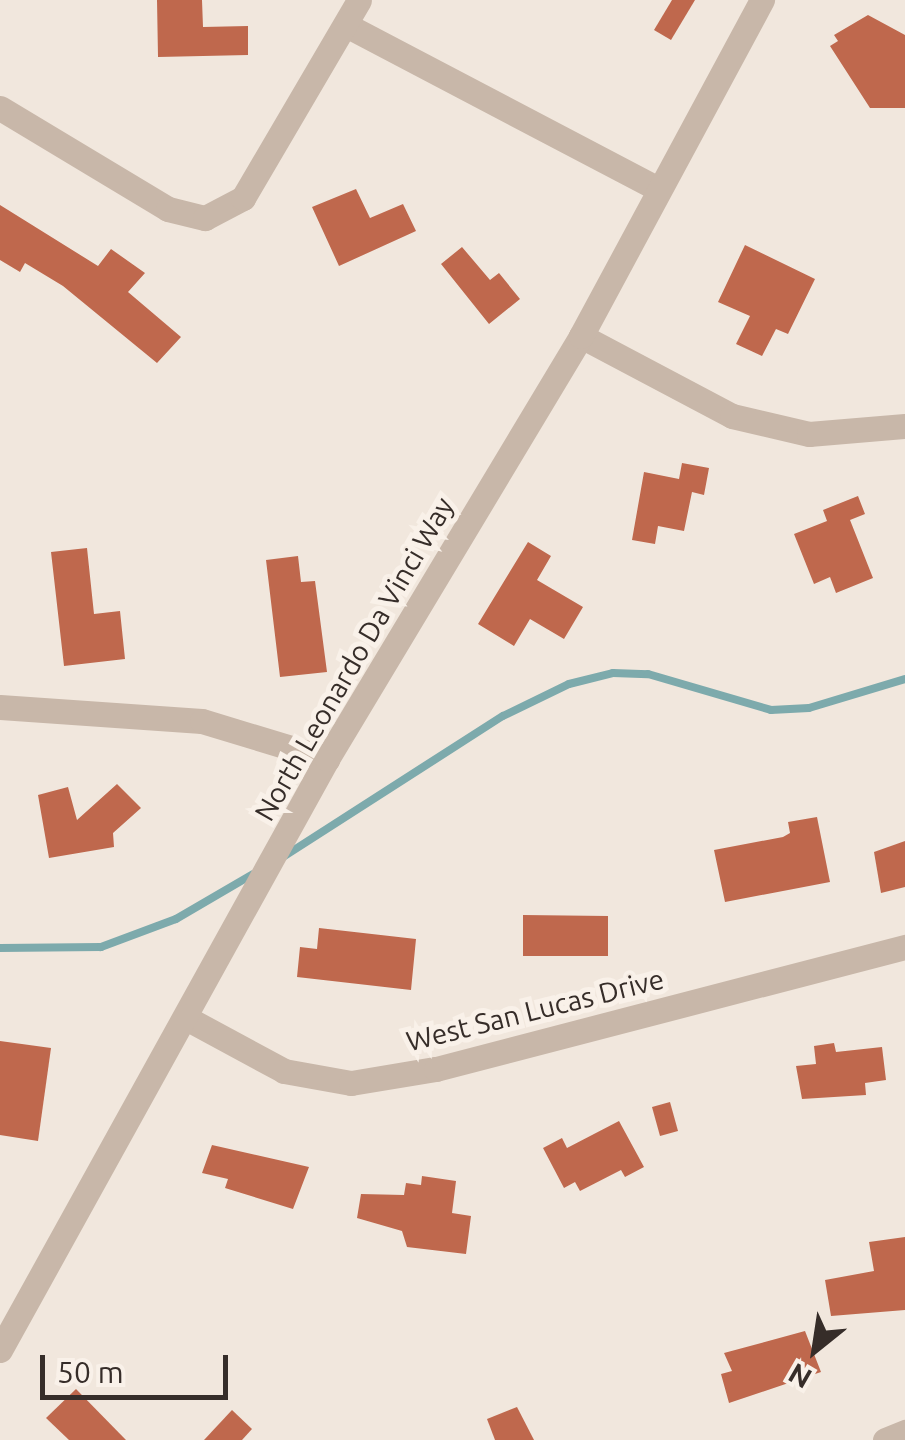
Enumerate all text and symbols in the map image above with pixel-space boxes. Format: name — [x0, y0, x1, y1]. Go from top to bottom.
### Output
street label: North Leonardo Da Vinci Way — [247, 491, 461, 827]
street label: West San Lucas Drive — [403, 962, 667, 1058]
north arrow — [765, 1300, 865, 1400]
scale bar — [45, 1335, 232, 1397]
text: 50 m — [57, 1355, 124, 1389]
text: N — [783, 1358, 817, 1395]

